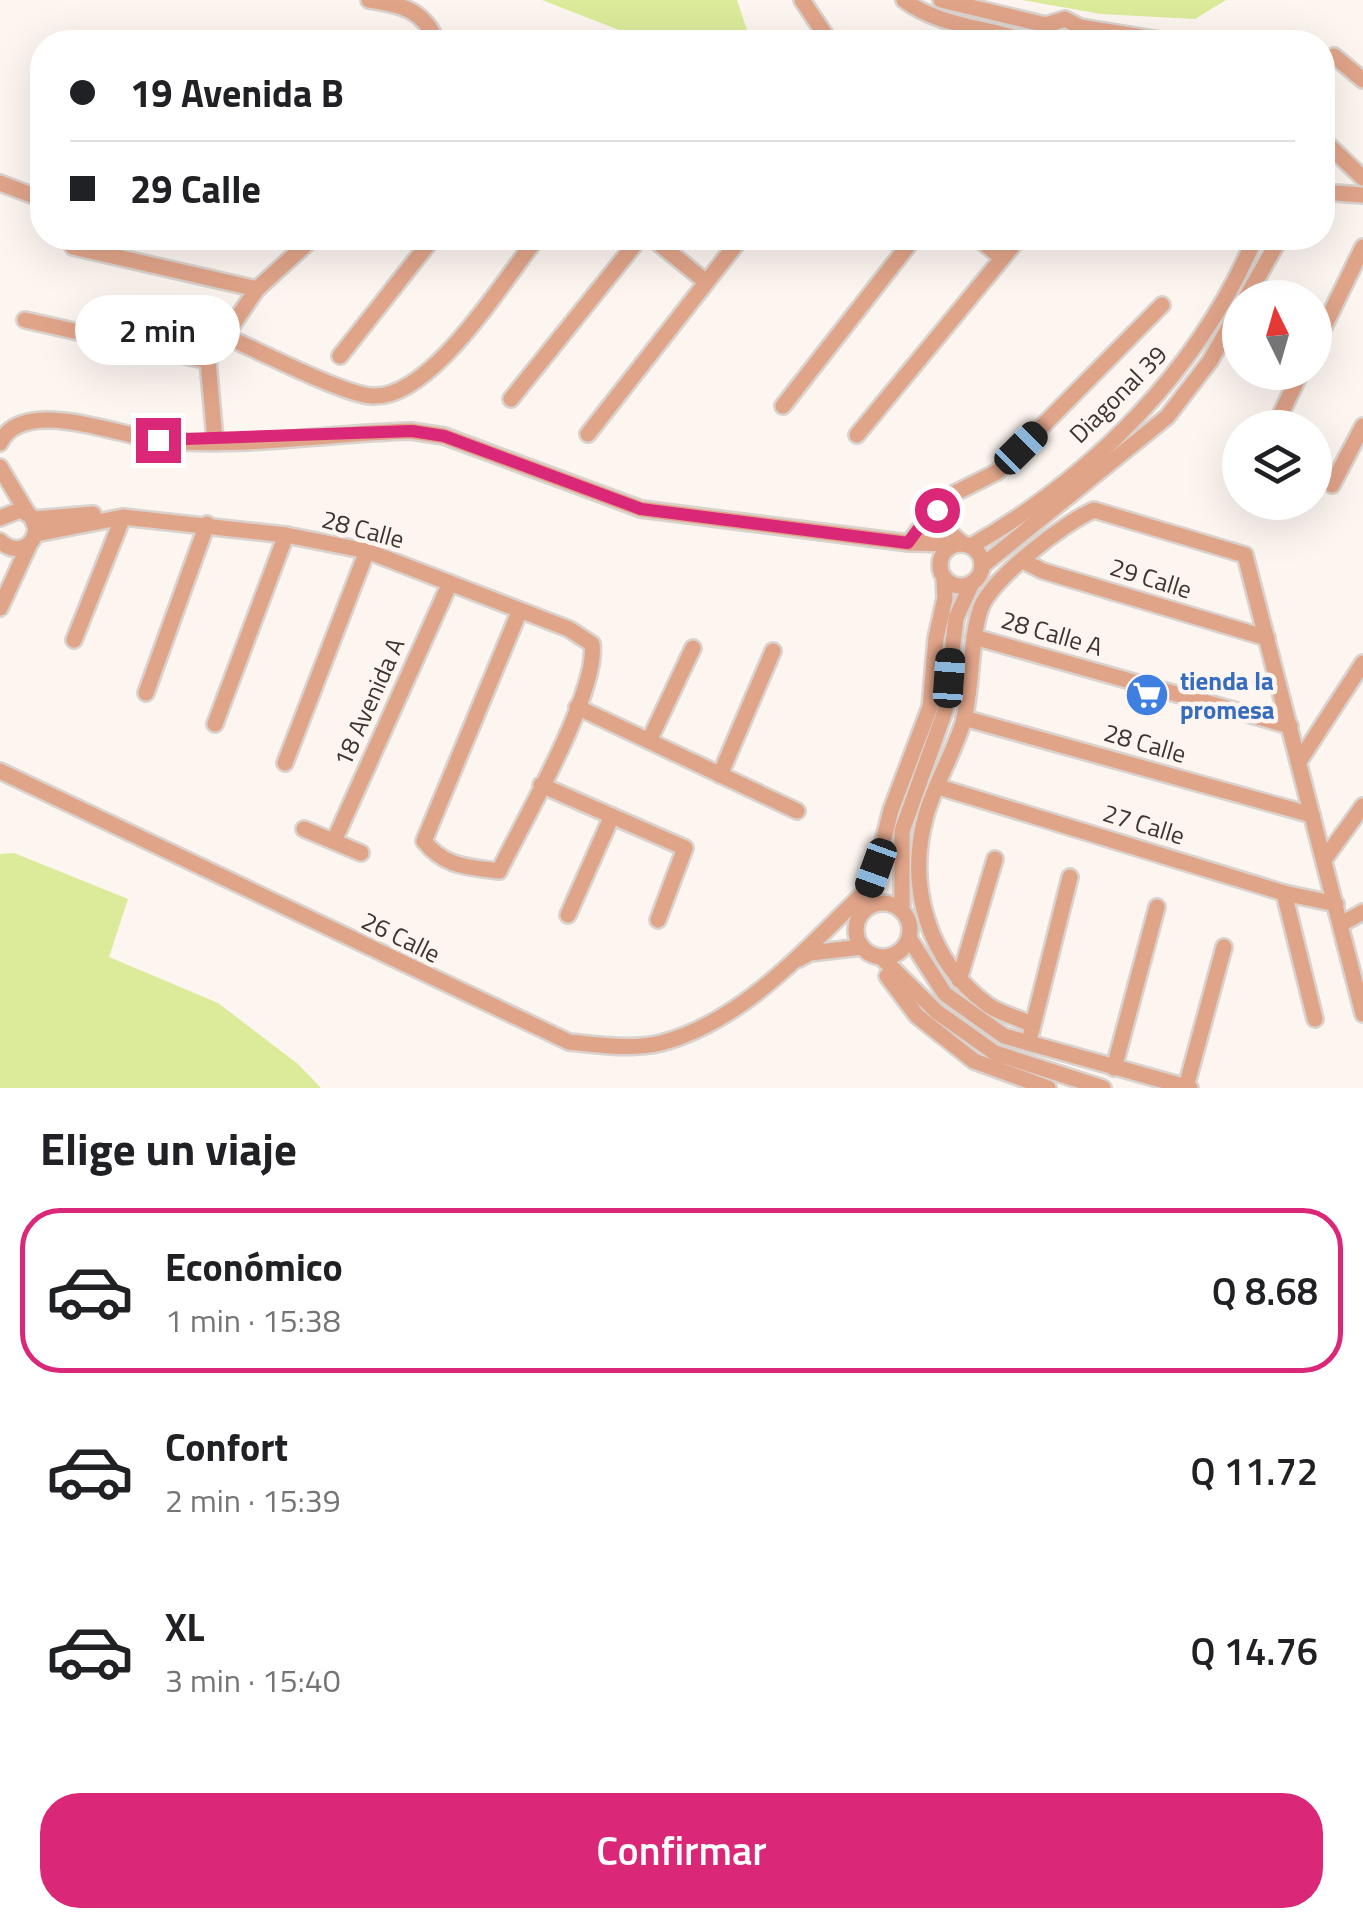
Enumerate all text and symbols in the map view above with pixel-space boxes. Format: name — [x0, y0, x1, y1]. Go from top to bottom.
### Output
text: 19 Avenida B — [130, 64, 344, 122]
text: 29 Calle — [130, 160, 261, 218]
north arrow — [1222, 280, 1332, 390]
map controls — [1222, 280, 1332, 520]
callout: 2 min — [76, 295, 240, 365]
text: 2 min — [119, 306, 196, 354]
street label: Diagonal 39 — [1060, 336, 1176, 452]
button: layers — [1222, 410, 1332, 520]
car — [989, 416, 1053, 480]
route end — [136, 418, 181, 463]
route start — [915, 488, 960, 533]
street label: 28 Calle — [318, 500, 408, 558]
street label: 29 Calle — [1105, 548, 1197, 608]
street label: 28 Calle A — [997, 600, 1107, 666]
street label: 18 Avenida A — [324, 631, 414, 773]
car — [932, 647, 966, 709]
place label: tienda la promesa — [1180, 662, 1275, 729]
supermarket icon: tienda la promesa — [1124, 672, 1170, 718]
street label: 28 Calle — [1099, 713, 1191, 773]
street label: 27 Calle — [1098, 794, 1190, 854]
car — [852, 835, 900, 901]
street label: 26 Calle — [355, 902, 447, 972]
text: Elige un viaje — [40, 1114, 297, 1182]
text: Económico — [165, 1238, 343, 1296]
icon: car — [45, 1246, 135, 1336]
text: Q 8.68 — [1212, 1262, 1318, 1320]
text: 1 min · 15:38 — [165, 1296, 341, 1344]
text: Confort — [165, 1418, 288, 1476]
icon: car — [45, 1426, 135, 1516]
text: Q 11.72 — [1191, 1442, 1318, 1500]
text: 2 min · 15:39 — [165, 1476, 341, 1524]
text: XL — [165, 1598, 205, 1656]
icon: car — [45, 1606, 135, 1696]
text: Q 14.76 — [1191, 1622, 1318, 1680]
text: 3 min · 15:40 — [165, 1656, 341, 1704]
button: Confirmar — [40, 1793, 1323, 1908]

